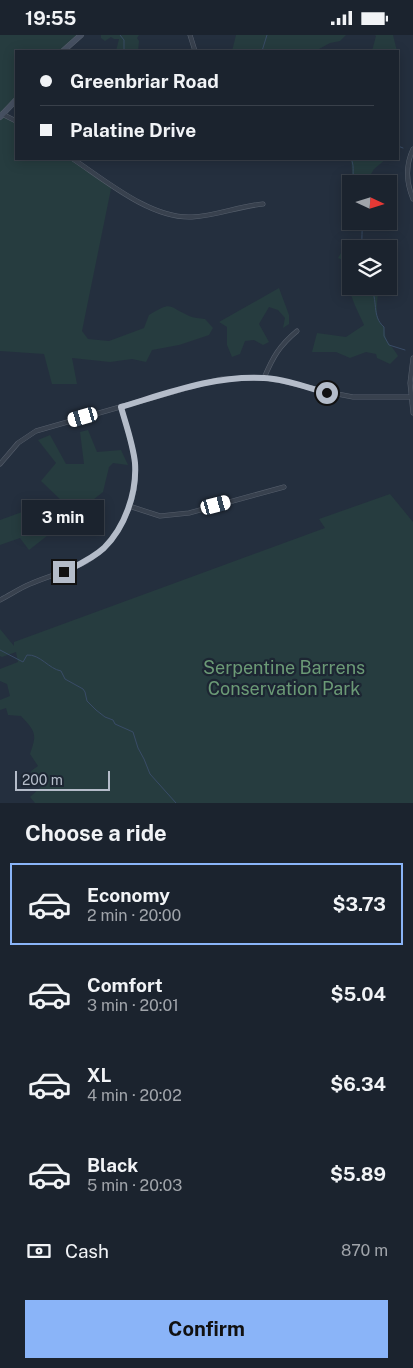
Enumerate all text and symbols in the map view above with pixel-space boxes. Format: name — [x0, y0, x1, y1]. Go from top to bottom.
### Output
text: 19:55 — [25, 7, 76, 29]
text: Greenbriar Road — [70, 70, 219, 92]
text: Palatine Drive — [70, 119, 196, 141]
north arrow — [342, 175, 398, 230]
map controls — [342, 175, 397, 295]
button: layers — [342, 240, 397, 295]
route start — [316, 382, 338, 404]
car — [66, 406, 99, 428]
car — [199, 494, 232, 516]
callout: 3 min — [23, 499, 105, 535]
text: 3 min — [42, 508, 84, 527]
route end — [53, 561, 75, 583]
park label: Serpentine Barrens Conservation Park — [203, 657, 365, 699]
scale bar — [15, 768, 110, 791]
text: 200 m — [22, 772, 63, 788]
text: Choose a ride — [25, 820, 167, 846]
icon: car — [27, 882, 72, 927]
text: Economy — [87, 884, 170, 906]
text: $3.73 — [333, 893, 386, 915]
text: 2 min · 20:00 — [87, 906, 181, 925]
icon: car — [27, 972, 72, 1017]
text: Comfort — [87, 974, 163, 996]
text: $5.04 — [330, 983, 386, 1005]
text: 3 min · 20:01 — [87, 996, 179, 1015]
icon: car — [27, 1062, 72, 1107]
text: XL — [87, 1064, 112, 1086]
text: $6.34 — [330, 1073, 386, 1095]
text: 4 min · 20:02 — [87, 1086, 182, 1105]
icon: car — [27, 1152, 72, 1197]
text: Black — [87, 1154, 138, 1176]
text: $5.89 — [330, 1163, 386, 1185]
text: 5 min · 20:03 — [87, 1176, 182, 1195]
icon: cash — [25, 1237, 53, 1265]
text: Cash — [65, 1240, 109, 1262]
text: 870 m — [341, 1241, 388, 1260]
button: Confirm — [25, 1300, 388, 1358]

